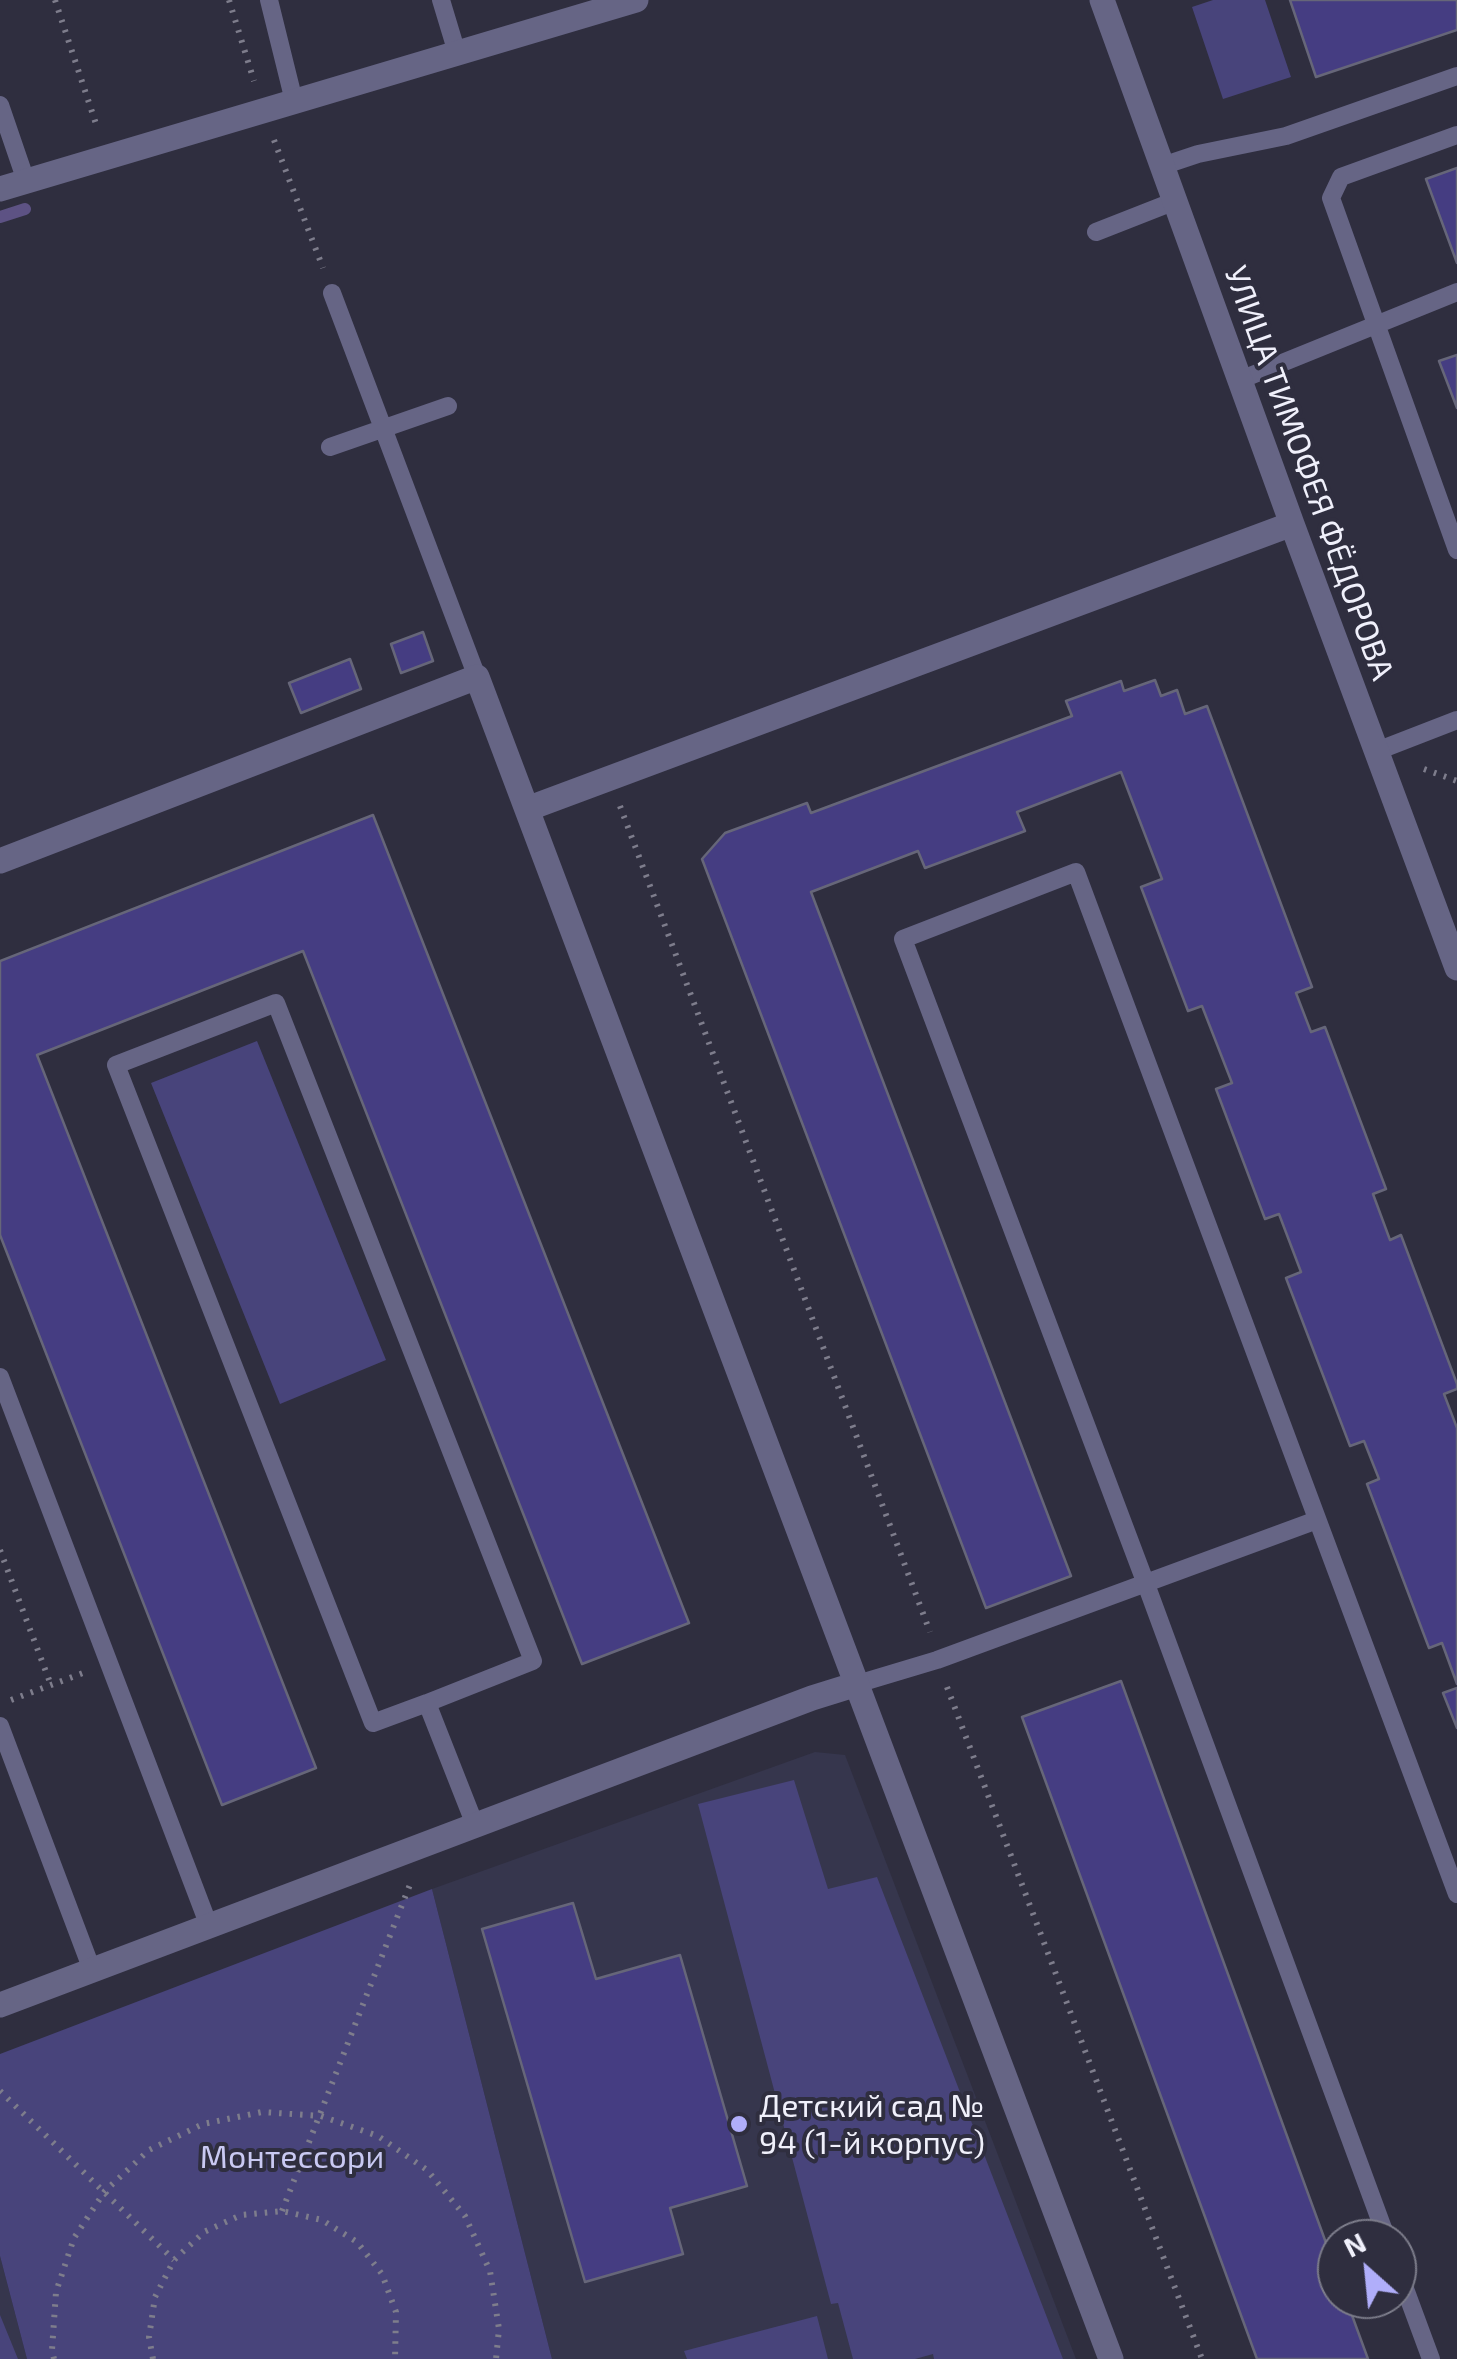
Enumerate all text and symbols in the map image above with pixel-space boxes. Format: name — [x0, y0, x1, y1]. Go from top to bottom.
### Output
street label: УЛИЦА ТИМОФЕЯ ФЁДОРОВА — [1216, 261, 1402, 685]
place label: Детский сад № 94 (1-й корпус) — [759, 2087, 985, 2162]
marker: Детский сад № 94 (1-й корпус) — [728, 2113, 750, 2135]
park label: Монтессори — [200, 2138, 384, 2176]
north arrow — [1317, 2219, 1417, 2319]
text: N — [1338, 2224, 1371, 2264]

